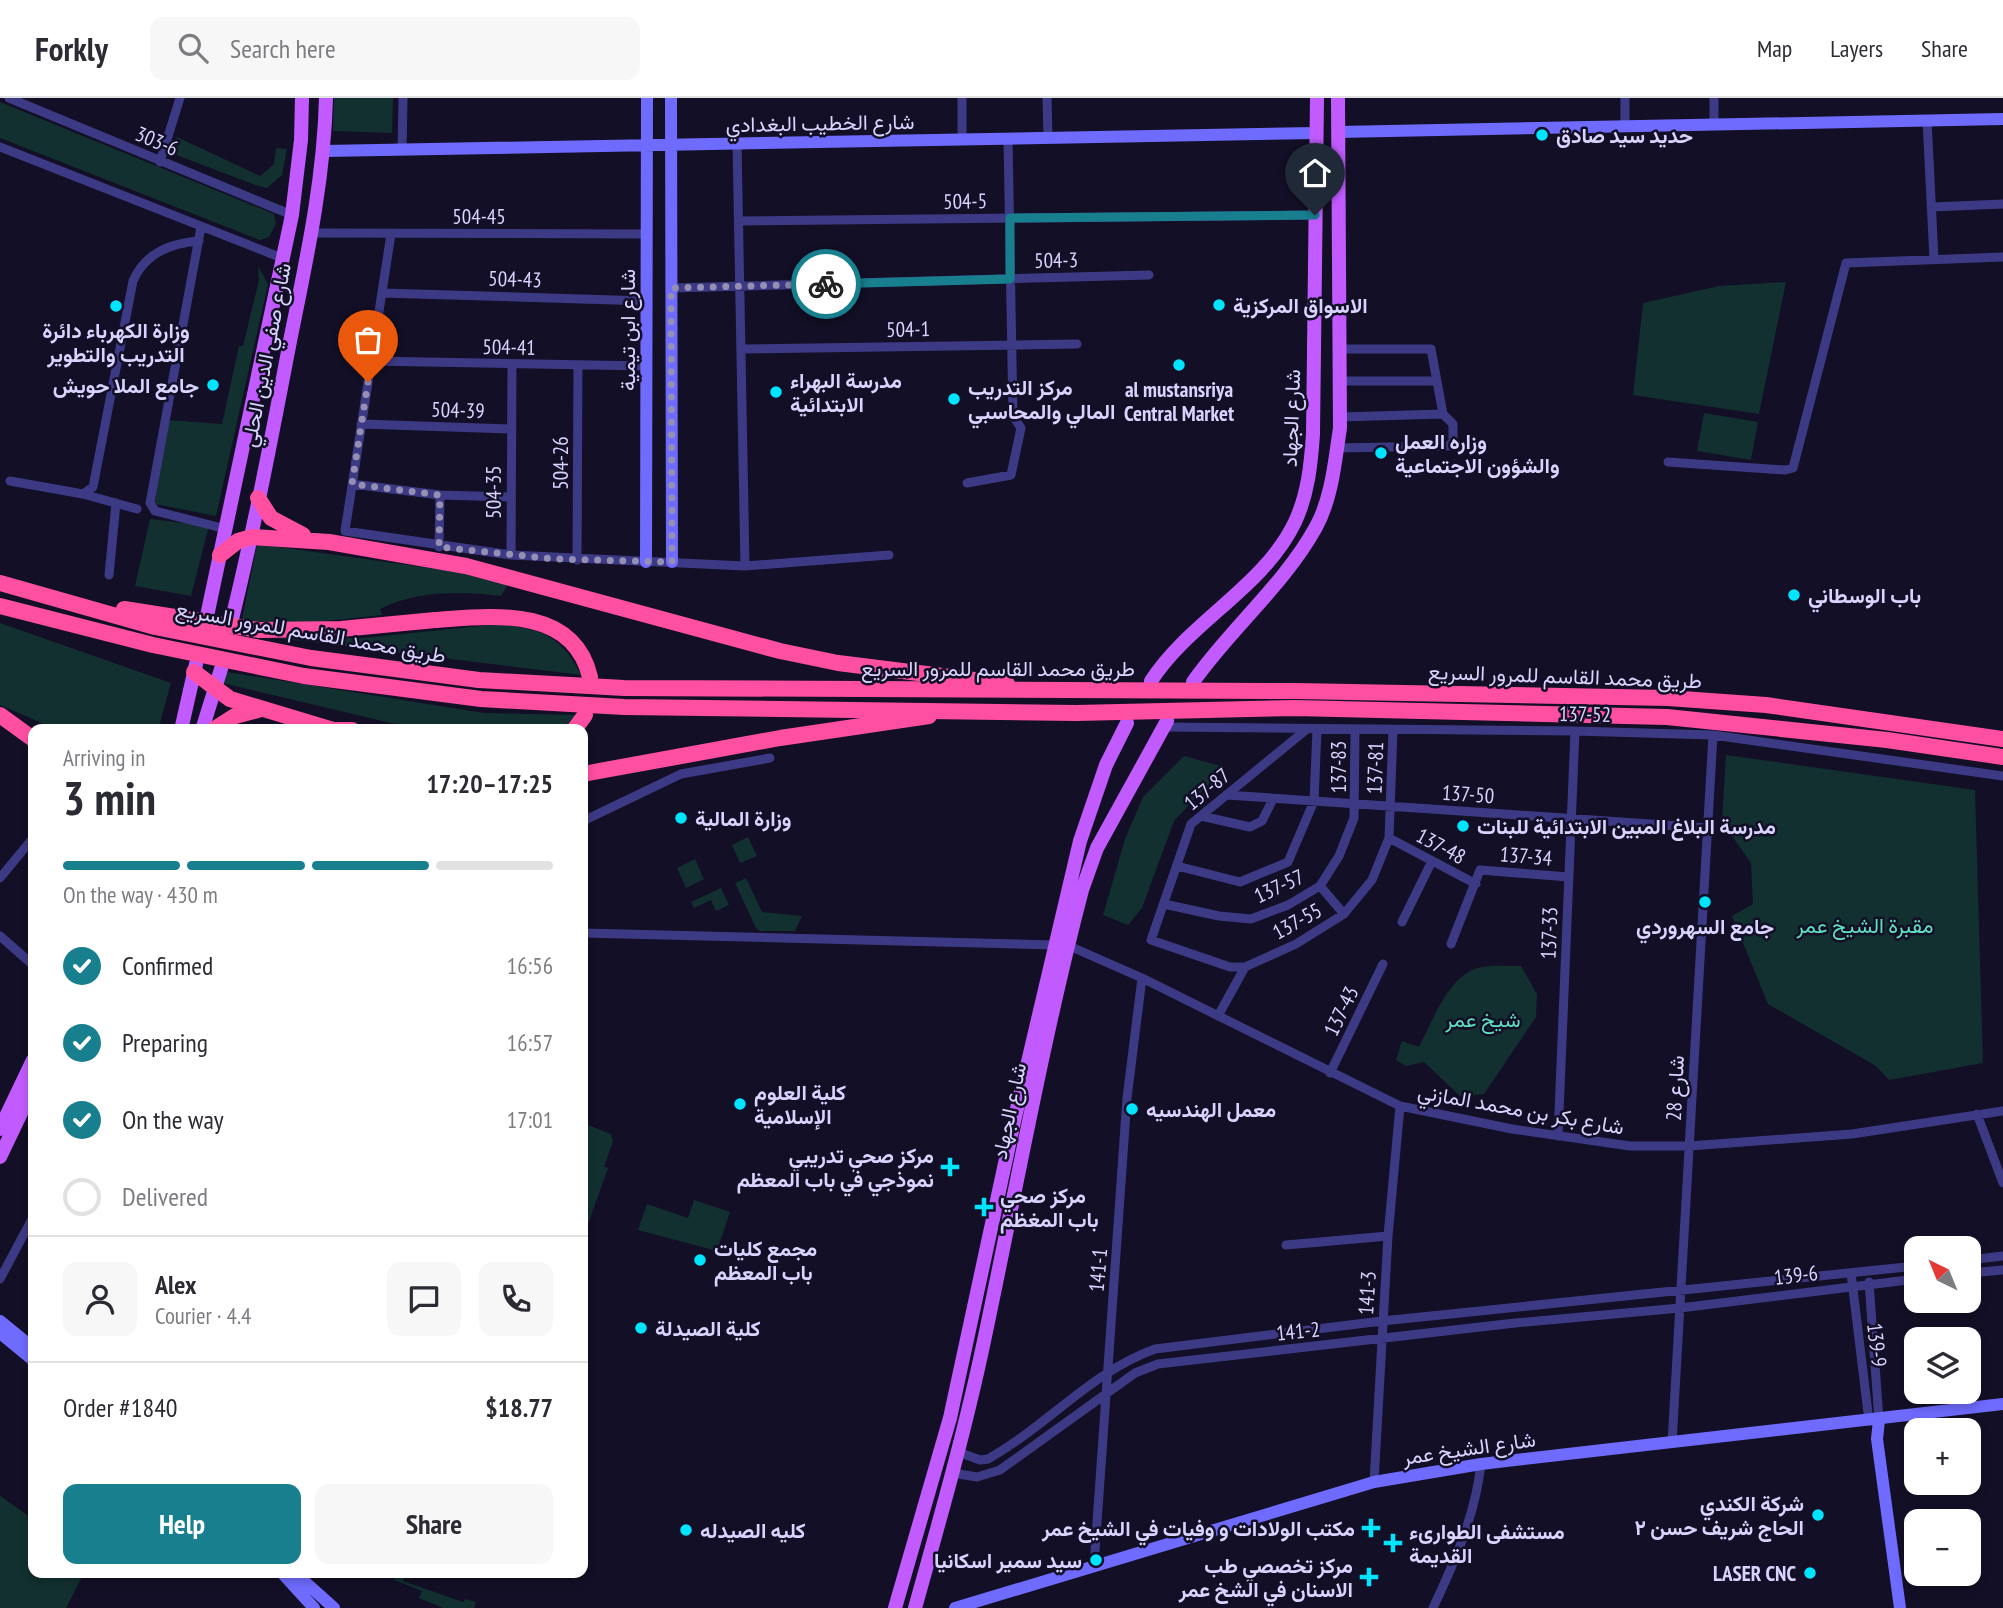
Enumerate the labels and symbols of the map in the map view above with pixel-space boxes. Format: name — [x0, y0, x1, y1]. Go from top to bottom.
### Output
street label: شارع الخطيب البغدادي — [725, 108, 915, 142]
street label: 303-6 — [132, 120, 182, 162]
place label: حديد سيد صادق — [1556, 122, 1693, 149]
marker: حديد سيد صادق — [1534, 127, 1550, 143]
pin — [1285, 143, 1345, 215]
street label: 504-5 — [943, 187, 987, 215]
street label: 504-45 — [452, 203, 506, 230]
street label: 504-3 — [1034, 246, 1078, 274]
courier — [791, 249, 861, 319]
street label: شارع صفي الدين الحلي — [235, 261, 301, 450]
street label: 504-43 — [488, 265, 542, 293]
street label: شارع ابن تيمية — [614, 269, 642, 391]
place label: الاسواق المركزية — [1233, 292, 1368, 319]
marker: الاسواق المركزية — [1211, 297, 1227, 313]
marker: وزارة الكهرباء دائرة التدريب والتطوير — [108, 298, 124, 314]
pin — [338, 310, 398, 382]
street label: 504-1 — [886, 315, 930, 343]
place label: وزارة الكهرباء دائرة التدريب والتطوير — [42, 317, 190, 368]
street label: 504-41 — [482, 333, 536, 361]
marker: al mustansriya Central Market — [1171, 357, 1187, 373]
place label: مدرسة البهراء الابتدائية — [790, 367, 902, 418]
street label: شارع الجهاد — [1276, 369, 1307, 467]
place label: جامع الملا حويش — [53, 372, 199, 400]
place label: مركز التدريب المالي والمحاسبي — [968, 374, 1116, 429]
place label: al mustansriya Central Market — [1124, 376, 1234, 427]
marker: جامع الملا حويش — [205, 377, 221, 393]
marker: مدرسة البهراء الابتدائية — [768, 384, 784, 400]
marker: مركز التدريب المالي والمحاسبي — [946, 391, 962, 407]
street label: 504-39 — [431, 396, 485, 424]
place label: وزاره العمل والشؤون الاجتماعية — [1395, 428, 1560, 479]
street label: 504-26 — [547, 436, 574, 490]
marker: وزاره العمل والشؤون الاجتماعية — [1373, 445, 1389, 461]
street label: 504-35 — [480, 465, 507, 519]
place label: باب الوسطاني — [1808, 582, 1921, 613]
marker: باب الوسطاني — [1786, 587, 1802, 603]
street label: طريق محمد القاسم للمرور السريع — [174, 595, 448, 670]
street label: طريق محمد القاسم للمرور السريع — [861, 655, 1135, 683]
street label: طريق محمد القاسم للمرور السريع — [1428, 658, 1702, 695]
street label: 137-52 — [1559, 700, 1611, 728]
street label: 137-83 — [1325, 741, 1352, 793]
street label: 137-81 — [1361, 741, 1389, 795]
street label: 137-87 — [1178, 762, 1236, 816]
street label: 137-50 — [1441, 779, 1495, 809]
place label: وزارة المالية — [695, 805, 792, 832]
marker: وزارة المالية — [673, 810, 689, 826]
place label: مدرسة البلاغ المبين الابتدائية للبنات — [1477, 813, 1776, 841]
marker: مدرسة البلاغ المبين الابتدائية للبنات — [1455, 818, 1471, 834]
street label: 137-48 — [1412, 822, 1470, 870]
street label: 137-34 — [1499, 840, 1554, 872]
street label: 137-57 — [1250, 863, 1308, 909]
marker: جامع السهروردي — [1697, 894, 1713, 910]
street label: 137-55 — [1268, 897, 1326, 945]
street label: 137-33 — [1535, 906, 1563, 960]
park label: مقبرة الشيخ عمر — [1795, 912, 1934, 940]
place label: جامع السهروردي — [1636, 913, 1774, 944]
street label: 137-43 — [1317, 982, 1365, 1040]
park label: شيخ عمر — [1444, 1006, 1521, 1034]
street label: شارع 28 — [1660, 1055, 1691, 1122]
street label: شارع الجهاد — [986, 1060, 1033, 1162]
street label: شارع بكر بن محمد المازني — [1415, 1078, 1626, 1144]
place label: كلية العلوم الإسلامية — [754, 1079, 846, 1131]
marker: كلية العلوم الإسلامية — [732, 1096, 748, 1112]
place label: معمل الهندسيه — [1146, 1096, 1276, 1123]
marker: معمل الهندسيه — [1124, 1101, 1140, 1117]
place label: مركز صحي تدريبي نموذجي في باب المعظم — [737, 1142, 934, 1197]
marker: مركز صحي تدريبي نموذجي في باب المعظم — [940, 1157, 960, 1177]
place label: مركز صحي باب المغظم — [1000, 1182, 1099, 1234]
marker: مركز صحي باب المغظم — [974, 1197, 994, 1217]
place label: مجمع كليات باب المعظم — [714, 1235, 817, 1287]
north arrow — [1904, 1236, 1981, 1312]
street label: 141-1 — [1083, 1247, 1113, 1293]
marker: مجمع كليات باب المعظم — [692, 1252, 708, 1268]
street label: 139-6 — [1773, 1259, 1819, 1291]
street label: 141-3 — [1352, 1270, 1382, 1316]
place label: كلية الصيدلة — [655, 1315, 761, 1342]
street label: 141-2 — [1275, 1315, 1321, 1347]
marker: كلية الصيدلة — [633, 1320, 649, 1336]
street label: 139-9 — [1861, 1322, 1893, 1368]
street label: شارع الشيخ عمر — [1400, 1425, 1537, 1472]
place label: شركة الكندي الحاج شريف حسن ٢ — [1634, 1490, 1804, 1542]
marker: شركة الكندي الحاج شريف حسن ٢ — [1810, 1507, 1826, 1523]
place label: مكتب الولادات و وفيات في الشيخ عمر — [1041, 1515, 1355, 1546]
place label: كليه الصيدله — [700, 1517, 806, 1544]
marker: مكتب الولادات و وفيات في الشيخ عمر — [1361, 1518, 1381, 1538]
place label: مستشفى الطوارىء القديمة — [1409, 1518, 1565, 1569]
marker: كليه الصيدله — [678, 1522, 694, 1538]
marker: مستشفى الطوارىء القديمة — [1383, 1533, 1403, 1553]
place label: سيد سمير اسكانيا — [934, 1547, 1082, 1574]
marker: سيد سمير اسكانيا — [1088, 1552, 1104, 1568]
place label: مركز تخصصي طب الاسنان في الشخ عمر — [1178, 1552, 1353, 1607]
place label: LASER CNC — [1713, 1560, 1796, 1587]
marker: LASER CNC — [1802, 1565, 1818, 1581]
marker: مركز تخصصي طب الاسنان في الشخ عمر — [1359, 1567, 1379, 1587]

